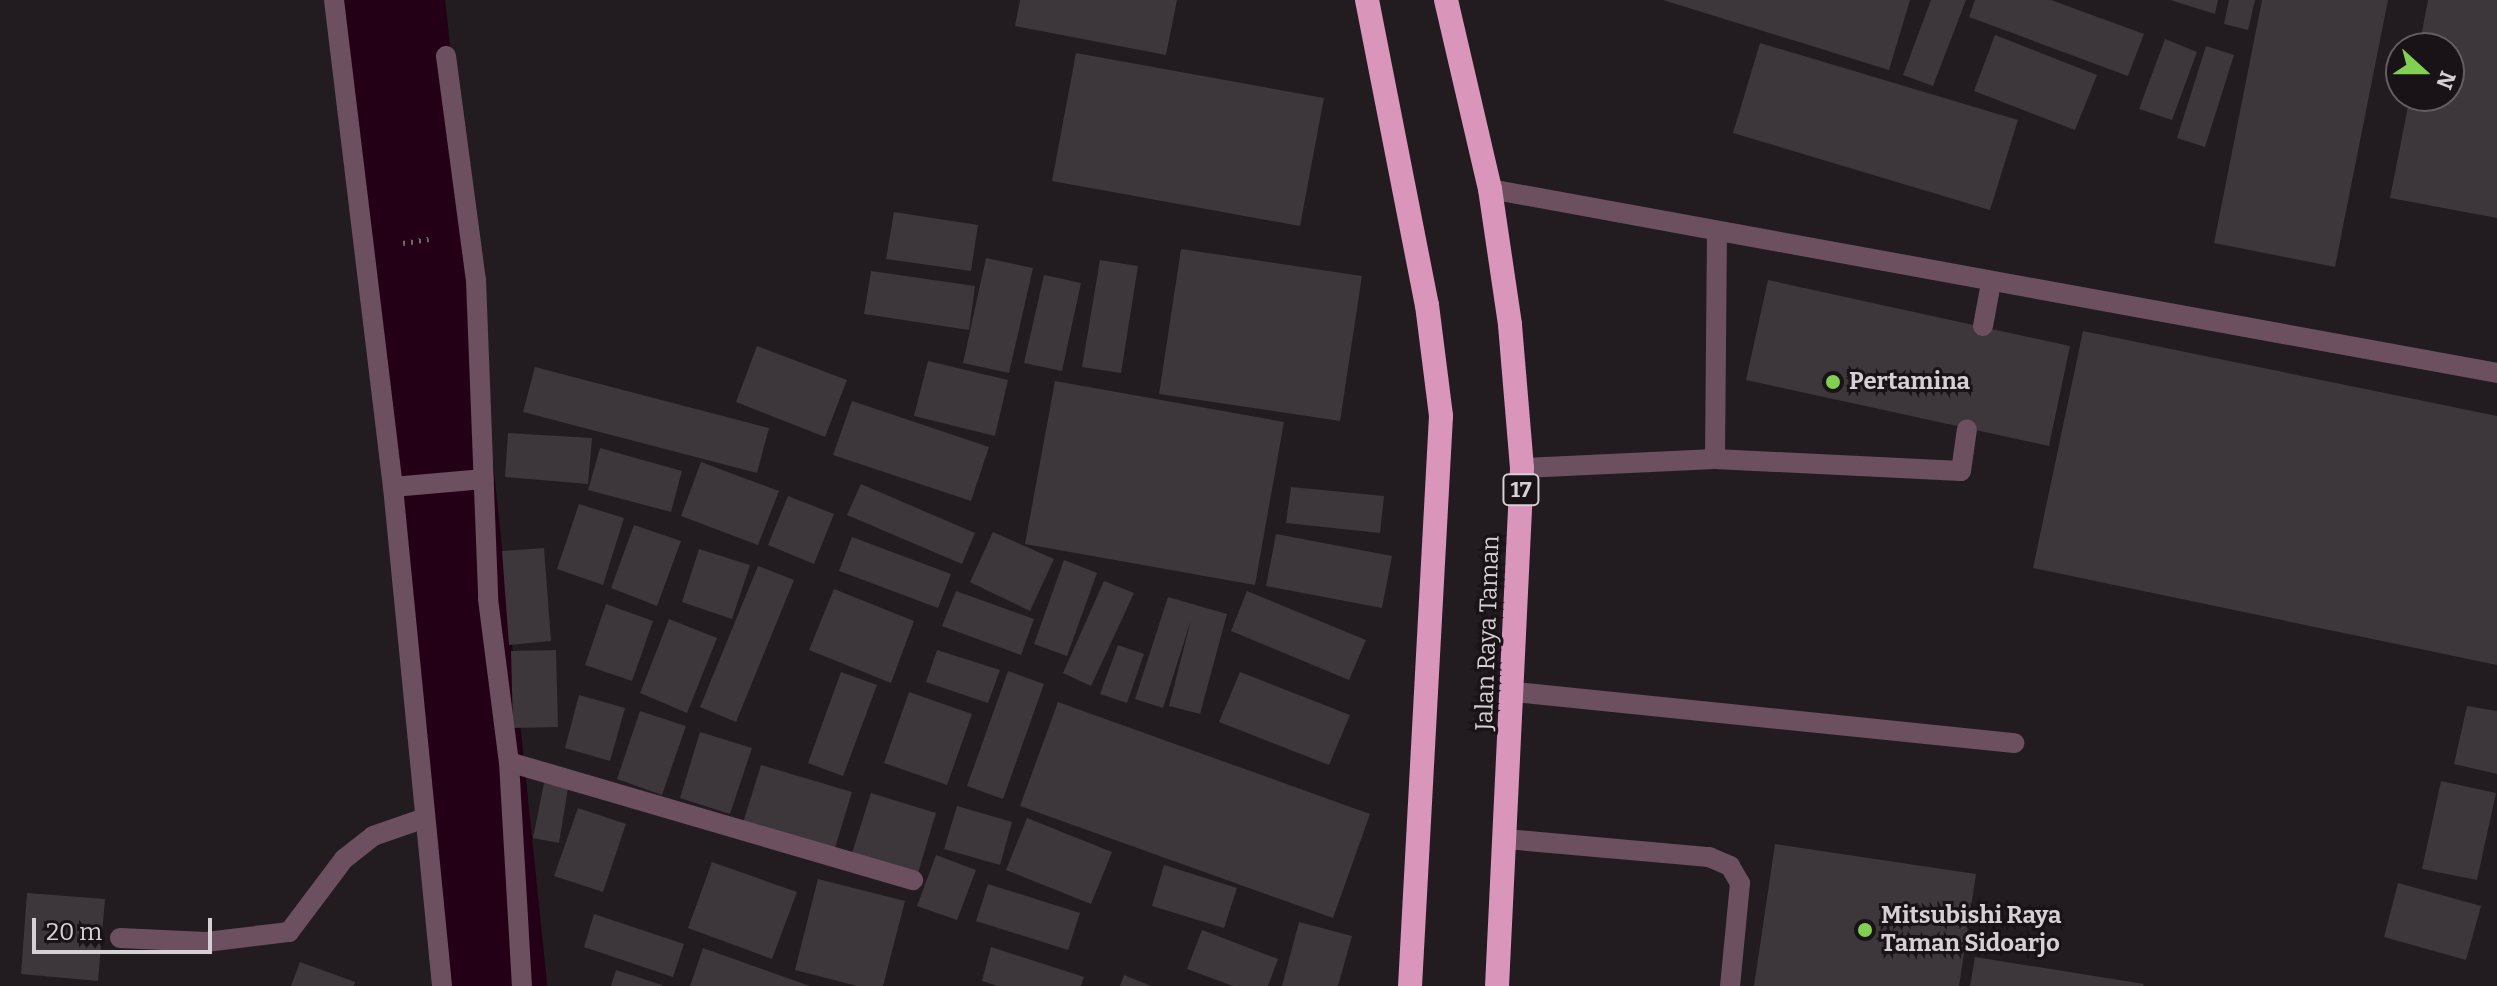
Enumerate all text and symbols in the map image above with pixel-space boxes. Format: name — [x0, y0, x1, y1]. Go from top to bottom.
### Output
north arrow — [2385, 32, 2465, 112]
text: N — [2430, 67, 2462, 93]
place label: Pertamina — [1849, 368, 1970, 396]
marker: Pertamina — [1824, 373, 1842, 391]
road number: 17 — [1501, 472, 1541, 508]
street label: Jalan Raya Taman — [1470, 535, 1506, 731]
scale bar — [36, 902, 216, 952]
place label: Mitsubishi Raya Taman Sidoarjo — [1881, 902, 2061, 958]
text: 20 m — [46, 918, 102, 946]
marker: Mitsubishi Raya Taman Sidoarjo — [1856, 921, 1874, 939]

